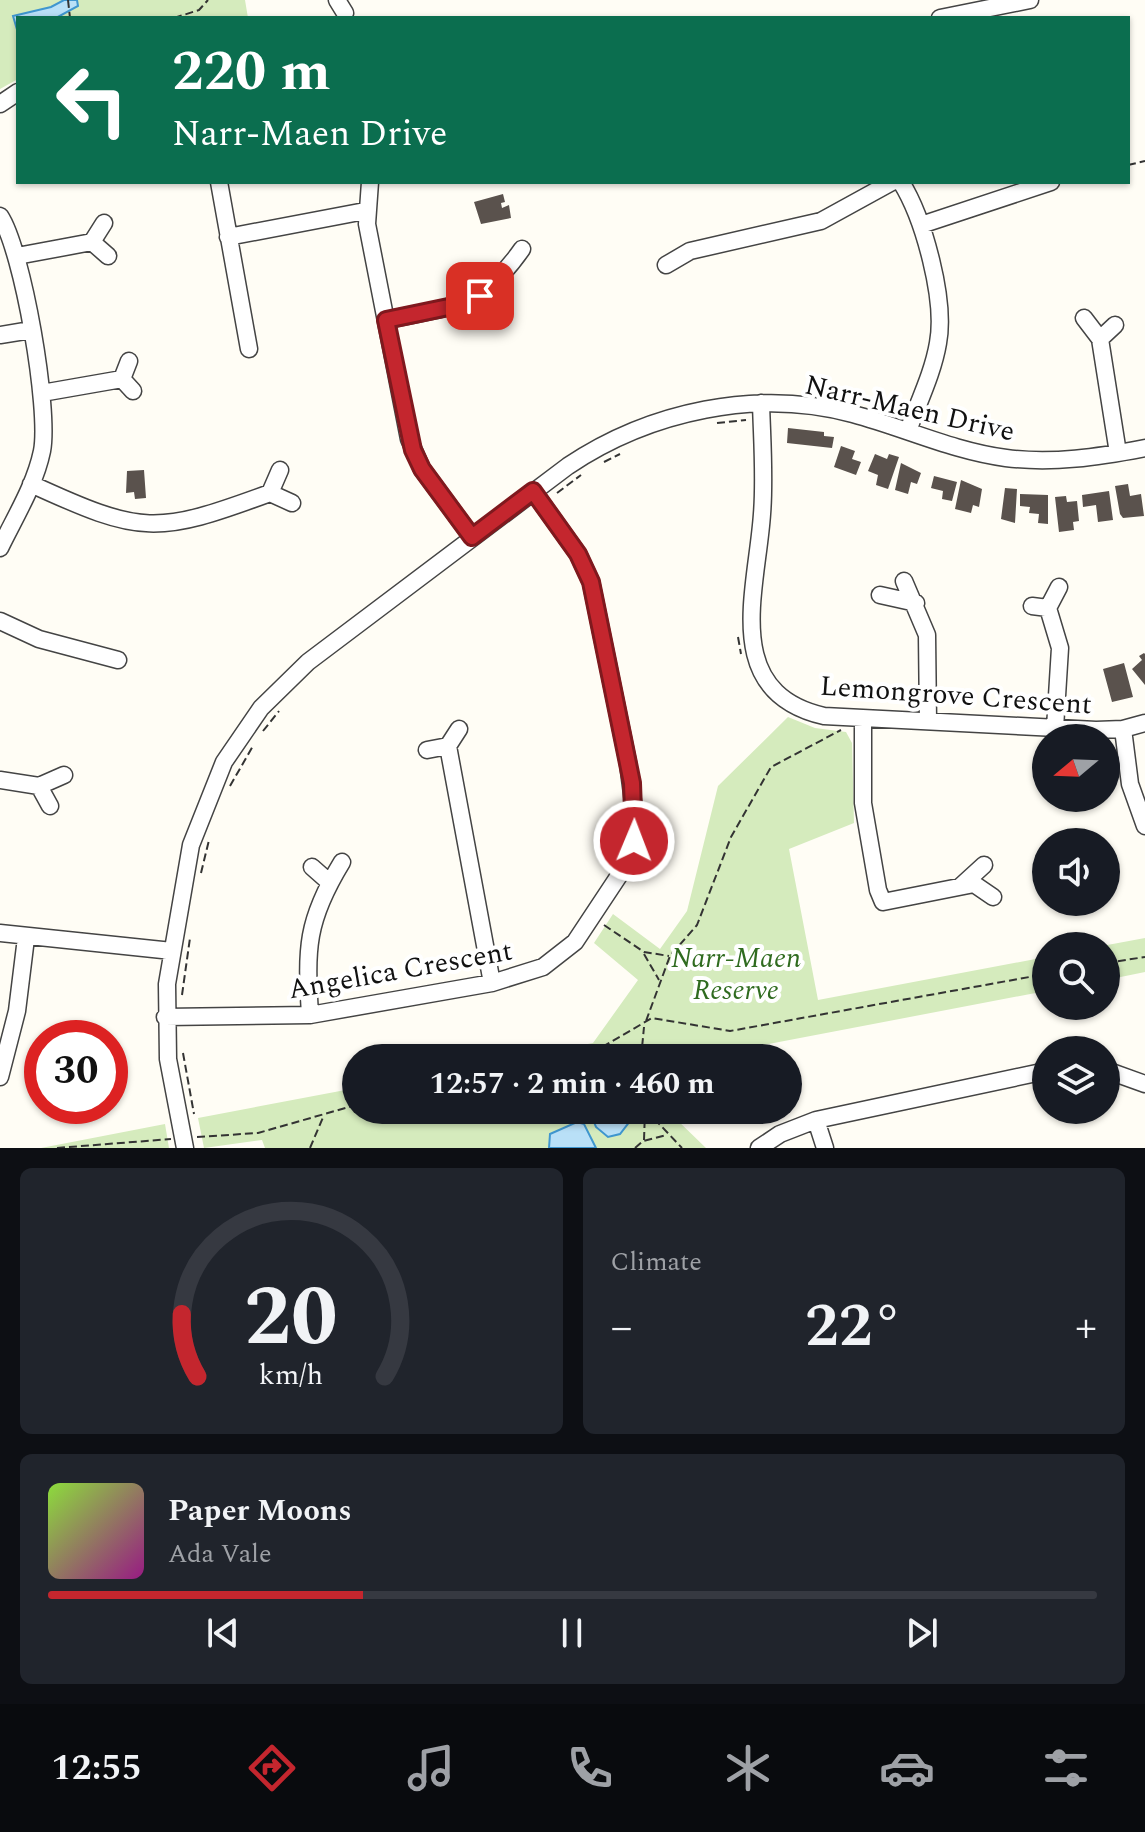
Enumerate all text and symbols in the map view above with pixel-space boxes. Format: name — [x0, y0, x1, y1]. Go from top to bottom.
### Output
text: 220 m — [172, 30, 331, 115]
icon: left — [40, 48, 144, 152]
text: Narr-Maen Drive — [172, 107, 447, 162]
pin — [446, 262, 514, 330]
icon: arrive — [458, 274, 502, 318]
street label: Narr-Maen Drive — [800, 363, 1019, 454]
street label: Lemongrove Crescent — [819, 665, 1093, 726]
north arrow — [1032, 724, 1120, 812]
map controls — [1032, 724, 1120, 1124]
position arrow — [592, 799, 676, 883]
button: sound — [1032, 828, 1120, 916]
street label: Angelica Crescent — [285, 930, 516, 1011]
button: search — [1032, 932, 1120, 1020]
park label: Narr-Maen Reserve — [671, 937, 801, 1012]
speed limit sign: 30 — [24, 1020, 128, 1124]
button: layers — [1032, 1036, 1120, 1124]
text: 12:57 · 2 min · 460 m — [429, 1061, 715, 1107]
text: Climate — [611, 1242, 702, 1282]
text: 20 — [245, 1255, 338, 1382]
text: 22° — [805, 1281, 902, 1373]
text: − — [611, 1294, 633, 1361]
text: + — [1075, 1294, 1097, 1361]
text: km/h — [259, 1354, 323, 1397]
text: Paper Moons — [168, 1488, 352, 1534]
text: Ada Vale — [168, 1534, 271, 1574]
icon: previous — [201, 1611, 245, 1655]
icon: pause — [550, 1611, 594, 1655]
icon: next — [900, 1611, 944, 1655]
icon: directions — [244, 1740, 300, 1796]
icon: music — [403, 1740, 459, 1796]
icon: phone — [562, 1740, 618, 1796]
icon: climate — [720, 1740, 776, 1796]
icon: car — [879, 1740, 935, 1796]
icon: filters — [1038, 1740, 1094, 1796]
text: 12:55 — [51, 1741, 142, 1796]

